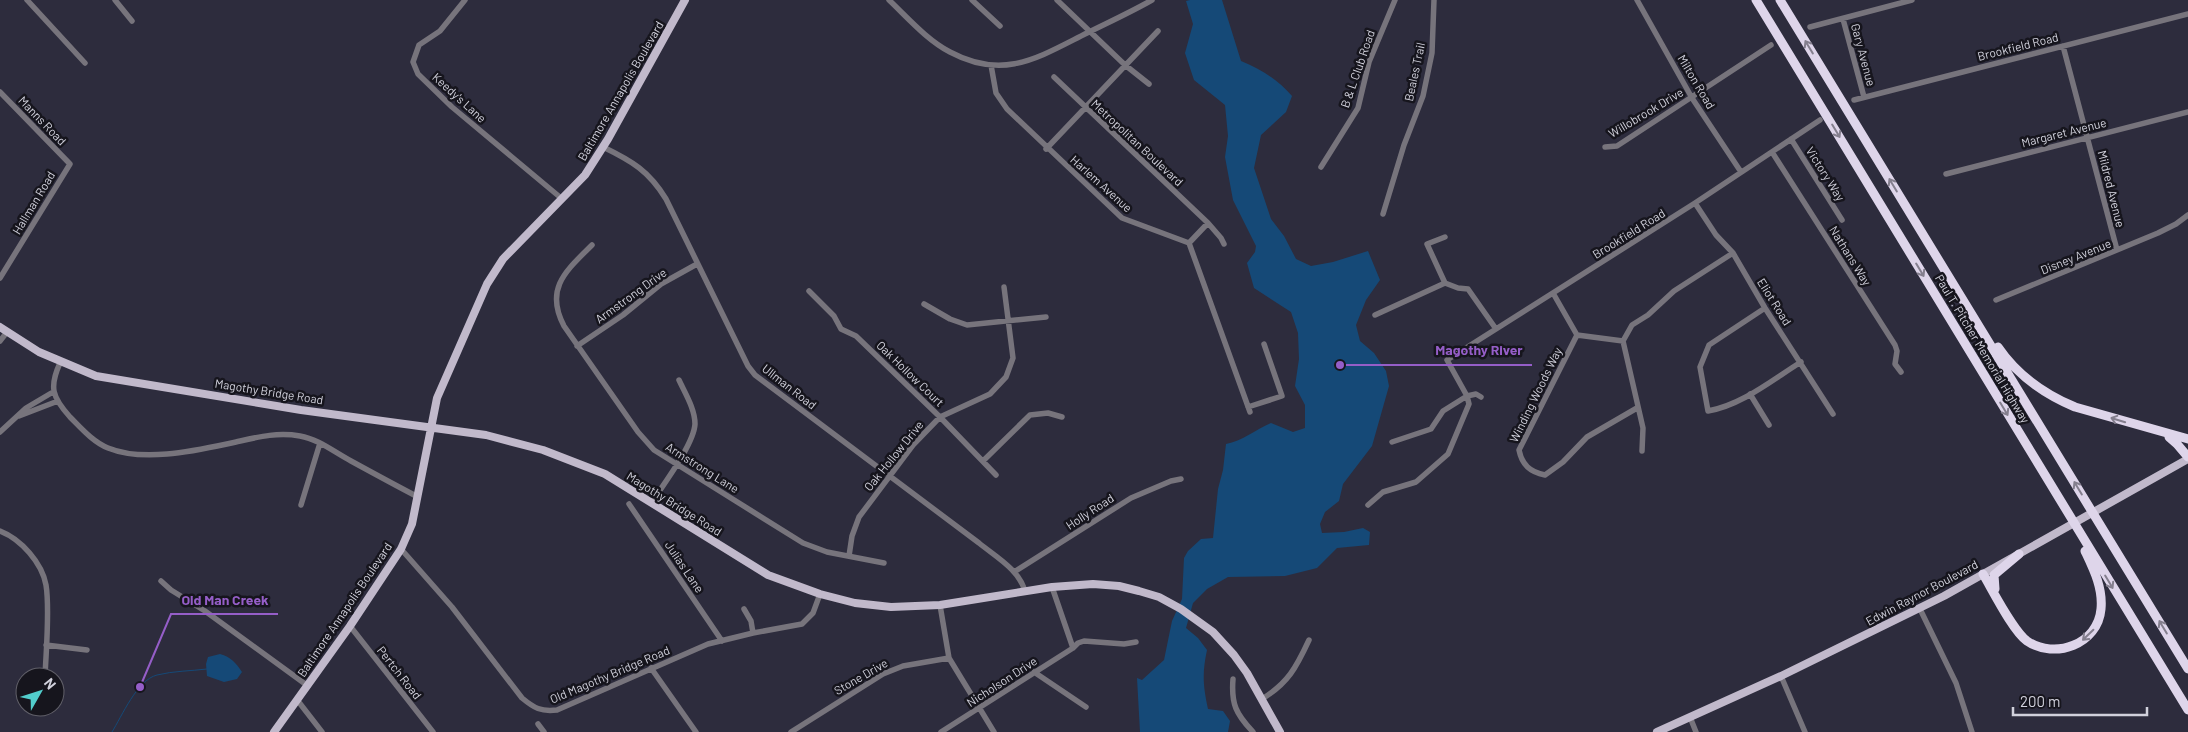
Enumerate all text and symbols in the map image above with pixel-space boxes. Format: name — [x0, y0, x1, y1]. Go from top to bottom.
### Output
street label: Baltimore Annapolis Boulevard — [574, 18, 666, 163]
street label: Gary Avenue — [1849, 22, 1879, 88]
street label: B & L Club Road — [1337, 28, 1377, 109]
street label: Brookfield Road — [1976, 29, 2060, 63]
one-way arrow — [1803, 40, 1813, 54]
street label: Beales Trail — [1401, 41, 1427, 102]
street label: Milton Road — [1675, 52, 1718, 111]
street label: Keedy's Lane — [430, 70, 489, 125]
street label: Willobrook Drive — [1606, 84, 1685, 140]
street label: Manns Road — [16, 93, 69, 148]
street label: Metropolitan Boulevard — [1089, 96, 1186, 188]
street label: Margaret Avenue — [2020, 115, 2108, 149]
one-way arrow — [1831, 124, 1841, 138]
street label: Victory Way — [1804, 144, 1848, 204]
street label: Mildred Avenue — [2096, 149, 2128, 229]
street label: Harlem Avenue — [1068, 152, 1135, 215]
street label: Hallman Road — [9, 168, 57, 237]
one-way arrow — [1888, 179, 1898, 193]
street label: Brookfield Road — [1590, 205, 1667, 261]
street label: Nathans Way — [1827, 223, 1875, 288]
street label: Disney Avenue — [2038, 236, 2113, 277]
one-way arrow — [1915, 263, 1925, 277]
street label: Armstrong Drive — [592, 265, 669, 326]
street label: Paul T. Pitcher Memorial Highway — [1933, 272, 2033, 426]
street label: Eliot Road — [1755, 275, 1795, 328]
callout: Magothy River — [1425, 336, 1532, 365]
street label: Oak Hollow Court — [874, 338, 947, 409]
text: Magothy River — [1435, 341, 1523, 358]
street label: Winding Woods Way — [1506, 344, 1564, 444]
street label: Ullman Road — [760, 361, 819, 412]
street label: Magothy Bridge Road — [214, 376, 324, 406]
one-way arrow — [2000, 402, 2010, 416]
one-way arrow — [2110, 414, 2126, 424]
street label: Oak Hollow Drive — [861, 418, 926, 493]
street label: Armstrong Lane — [663, 439, 742, 495]
street label: Magothy Bridge Road — [624, 468, 725, 538]
one-way arrow — [2073, 482, 2083, 496]
street label: Holly Road — [1063, 490, 1116, 532]
street label: Julias Lane — [662, 538, 707, 595]
street label: Baltimore Annapolis Boulevard — [294, 540, 394, 679]
street label: Edwin Raynor Boulevard — [1863, 557, 1980, 628]
one-way arrow — [2105, 574, 2115, 588]
callout: Old Man Creek — [171, 585, 278, 614]
text: Old Man Creek — [181, 591, 269, 608]
one-way arrow — [2157, 621, 2167, 635]
one-way arrow — [2082, 629, 2094, 641]
street label: Old Magothy Bridge Road — [548, 642, 672, 706]
street label: Pertch Road — [375, 643, 425, 702]
street label: Nicholson Drive — [964, 653, 1039, 709]
street label: Stone Drive — [831, 655, 890, 697]
north arrow — [15, 667, 65, 717]
text: N — [41, 675, 60, 692]
scale bar — [2013, 684, 2147, 716]
text: 200 m — [2020, 692, 2060, 710]

